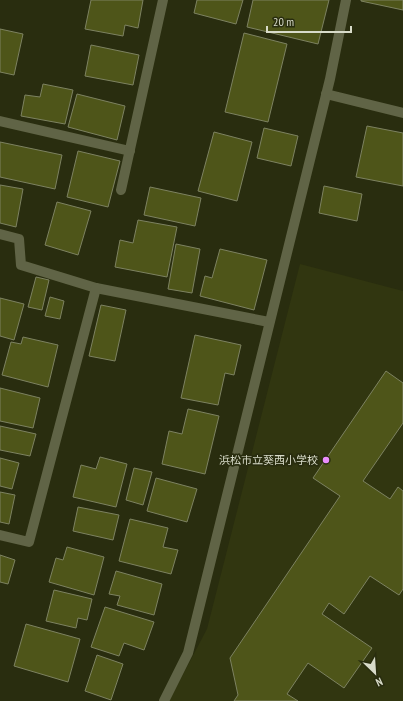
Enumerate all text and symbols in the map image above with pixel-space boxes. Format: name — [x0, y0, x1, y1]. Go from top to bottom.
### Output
scale bar — [267, 8, 351, 34]
text: 20 m — [273, 14, 294, 29]
place label: 浜松市立葵西小学校 — [219, 453, 318, 467]
marker: 浜松市立葵西小学校 — [321, 455, 331, 465]
north arrow — [355, 653, 395, 693]
text: N — [374, 674, 385, 690]

